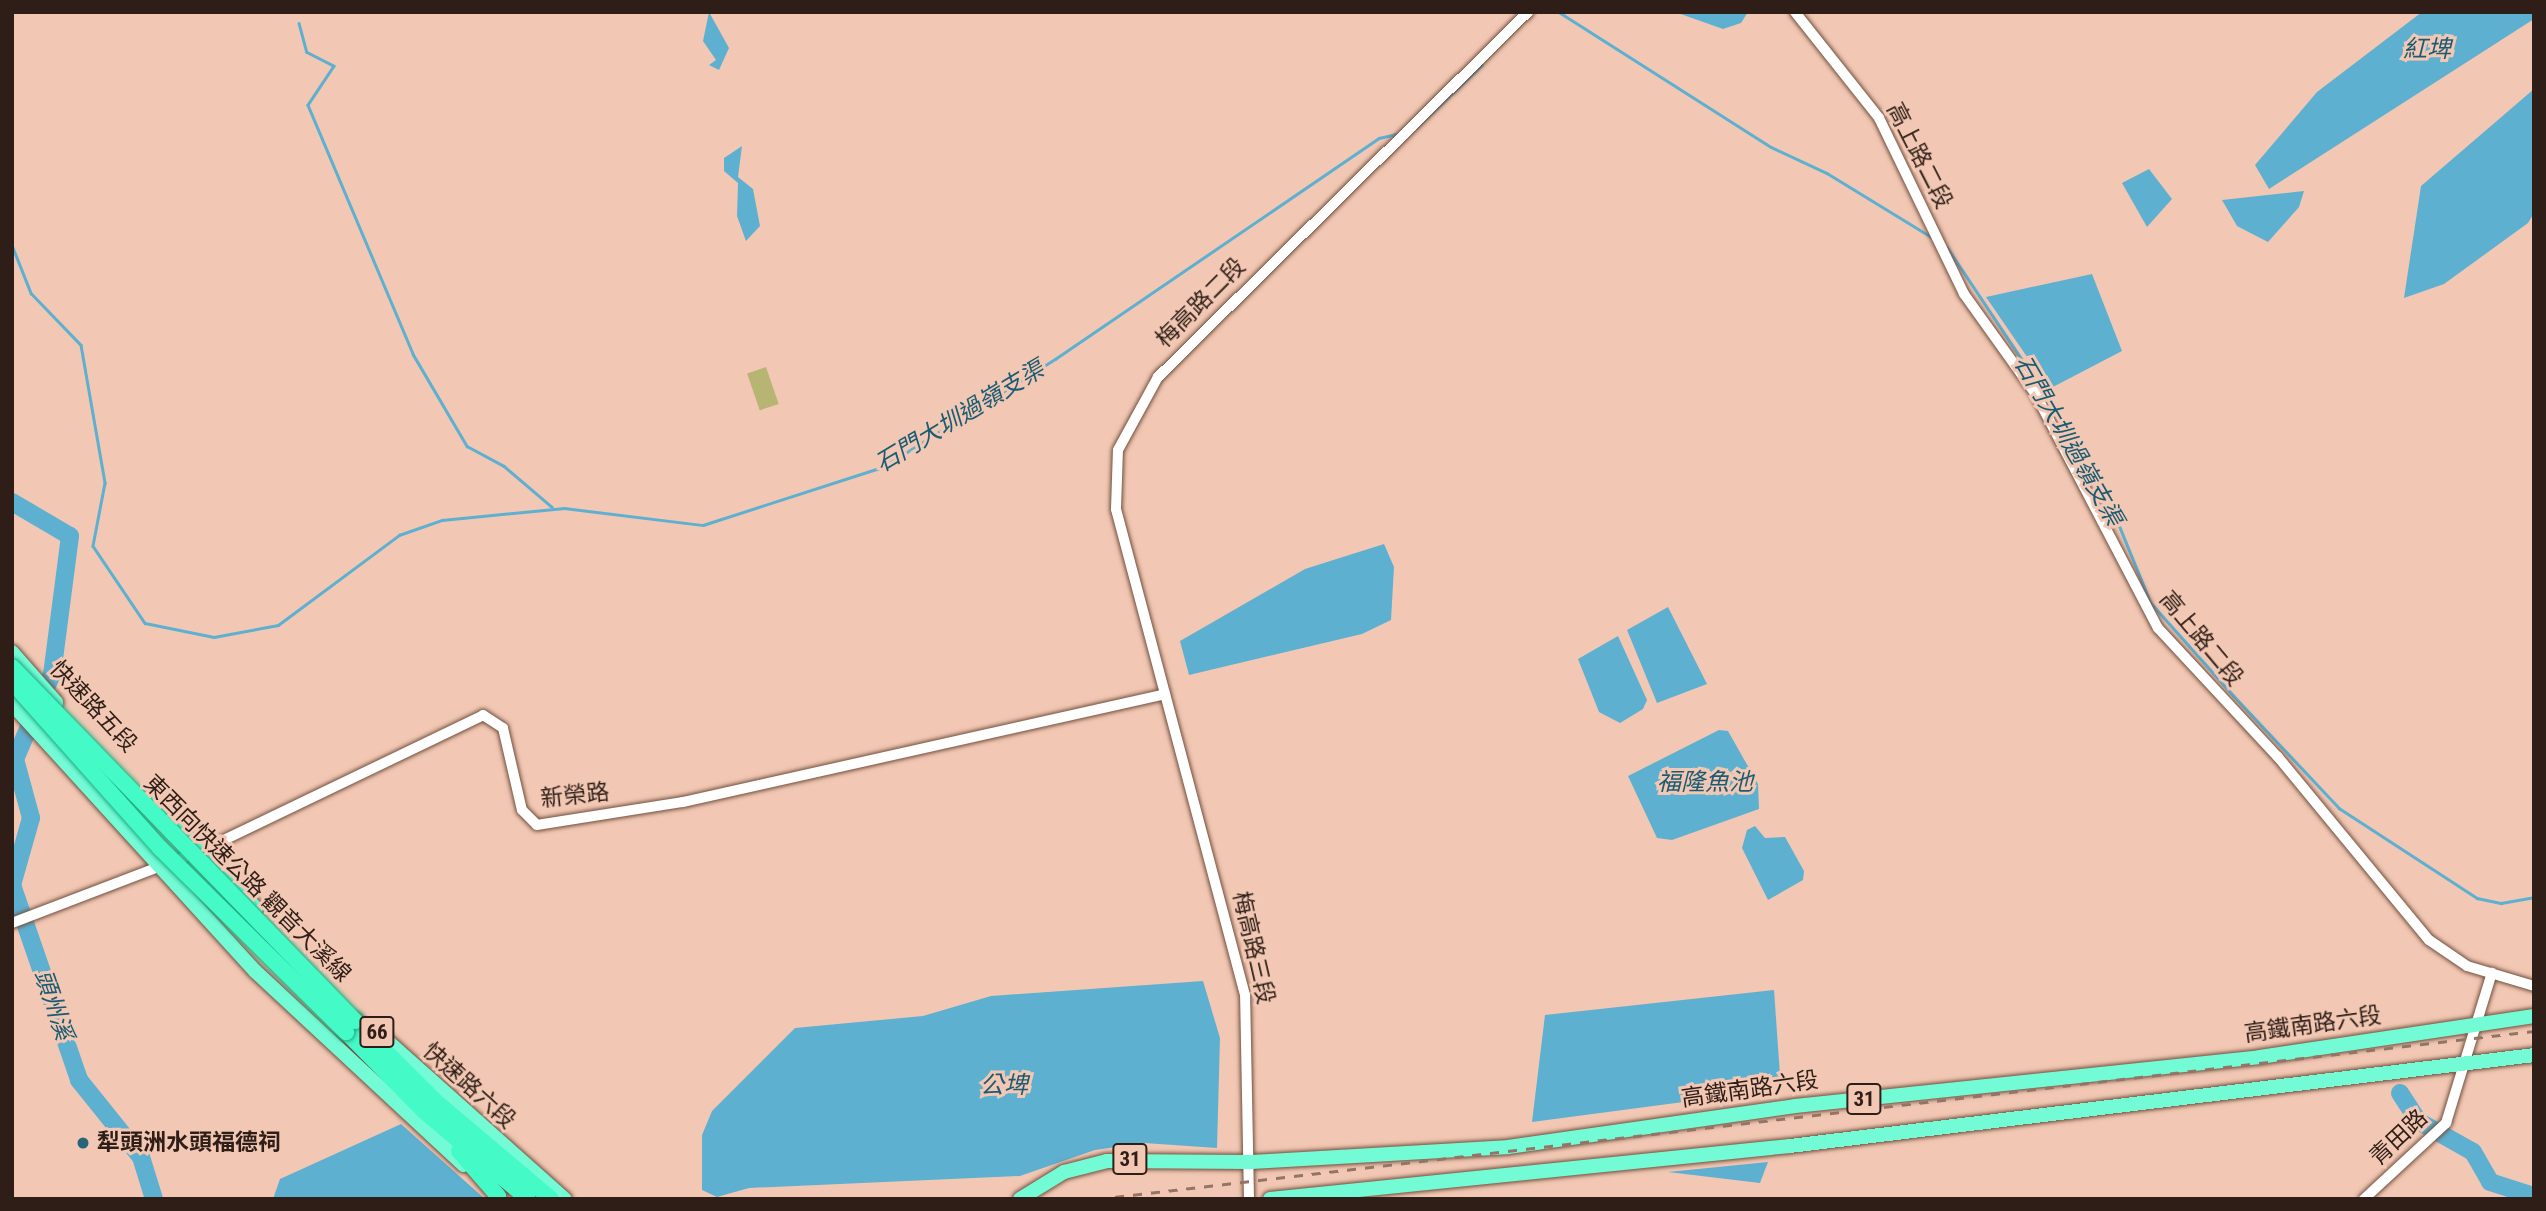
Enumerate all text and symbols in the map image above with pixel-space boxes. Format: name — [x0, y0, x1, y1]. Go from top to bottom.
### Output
water label: 紅埤 — [2403, 36, 2451, 64]
street label: 高上路二段 — [1881, 99, 1957, 213]
street label: 梅高路二段 — [1151, 253, 1251, 353]
water label: 石門大圳過嶺支渠 — [2008, 351, 2128, 531]
water label: 石門大圳過嶺支渠 — [870, 355, 1050, 479]
street label: 高上路二段 — [2153, 586, 2249, 692]
street label: 快速路五段 — [44, 656, 142, 758]
water label: 福隆魚池 — [1657, 769, 1753, 797]
street label: 東西向快速公路 觀音大溪線 — [138, 770, 356, 988]
street label: 新榮路 — [539, 779, 611, 813]
street label: 梅高路三段 — [1227, 889, 1279, 1007]
water label: 頭州溪 — [28, 966, 78, 1044]
street label: 高鐵南路六段 — [2243, 1002, 2383, 1048]
road number: 66 — [358, 1014, 396, 1050]
street label: 快速路六段 — [417, 1037, 521, 1135]
street label: 高鐵南路六段 — [1680, 1067, 1820, 1113]
water label: 公埤 — [980, 1072, 1028, 1100]
road number: 31 — [1845, 1082, 1883, 1116]
street label: 青田路 — [2364, 1104, 2434, 1172]
place label: 犁頭洲水頭福德祠 — [97, 1129, 281, 1157]
marker: 犁頭洲水頭福德祠 — [75, 1135, 91, 1151]
road number: 31 — [1111, 1142, 1149, 1176]

